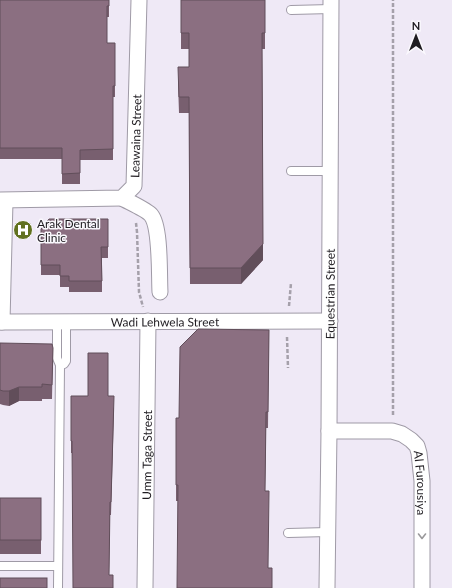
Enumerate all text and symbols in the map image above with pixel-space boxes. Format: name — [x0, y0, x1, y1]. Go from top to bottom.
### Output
north arrow — [396, 16, 436, 56]
text: N — [412, 19, 420, 32]
street label: Leawaina Street — [127, 93, 144, 178]
place label: Arak Dental Clinic — [37, 216, 100, 245]
hospital icon: Arak Dental Clinic — [12, 219, 34, 241]
street label: Equestrian Street — [322, 248, 337, 339]
street label: Wadi Lehwela Street — [111, 314, 220, 329]
street label: Umm Taga Street — [138, 409, 155, 500]
street label: Al Furousiya — [411, 450, 430, 515]
one-way arrow — [418, 533, 426, 539]

